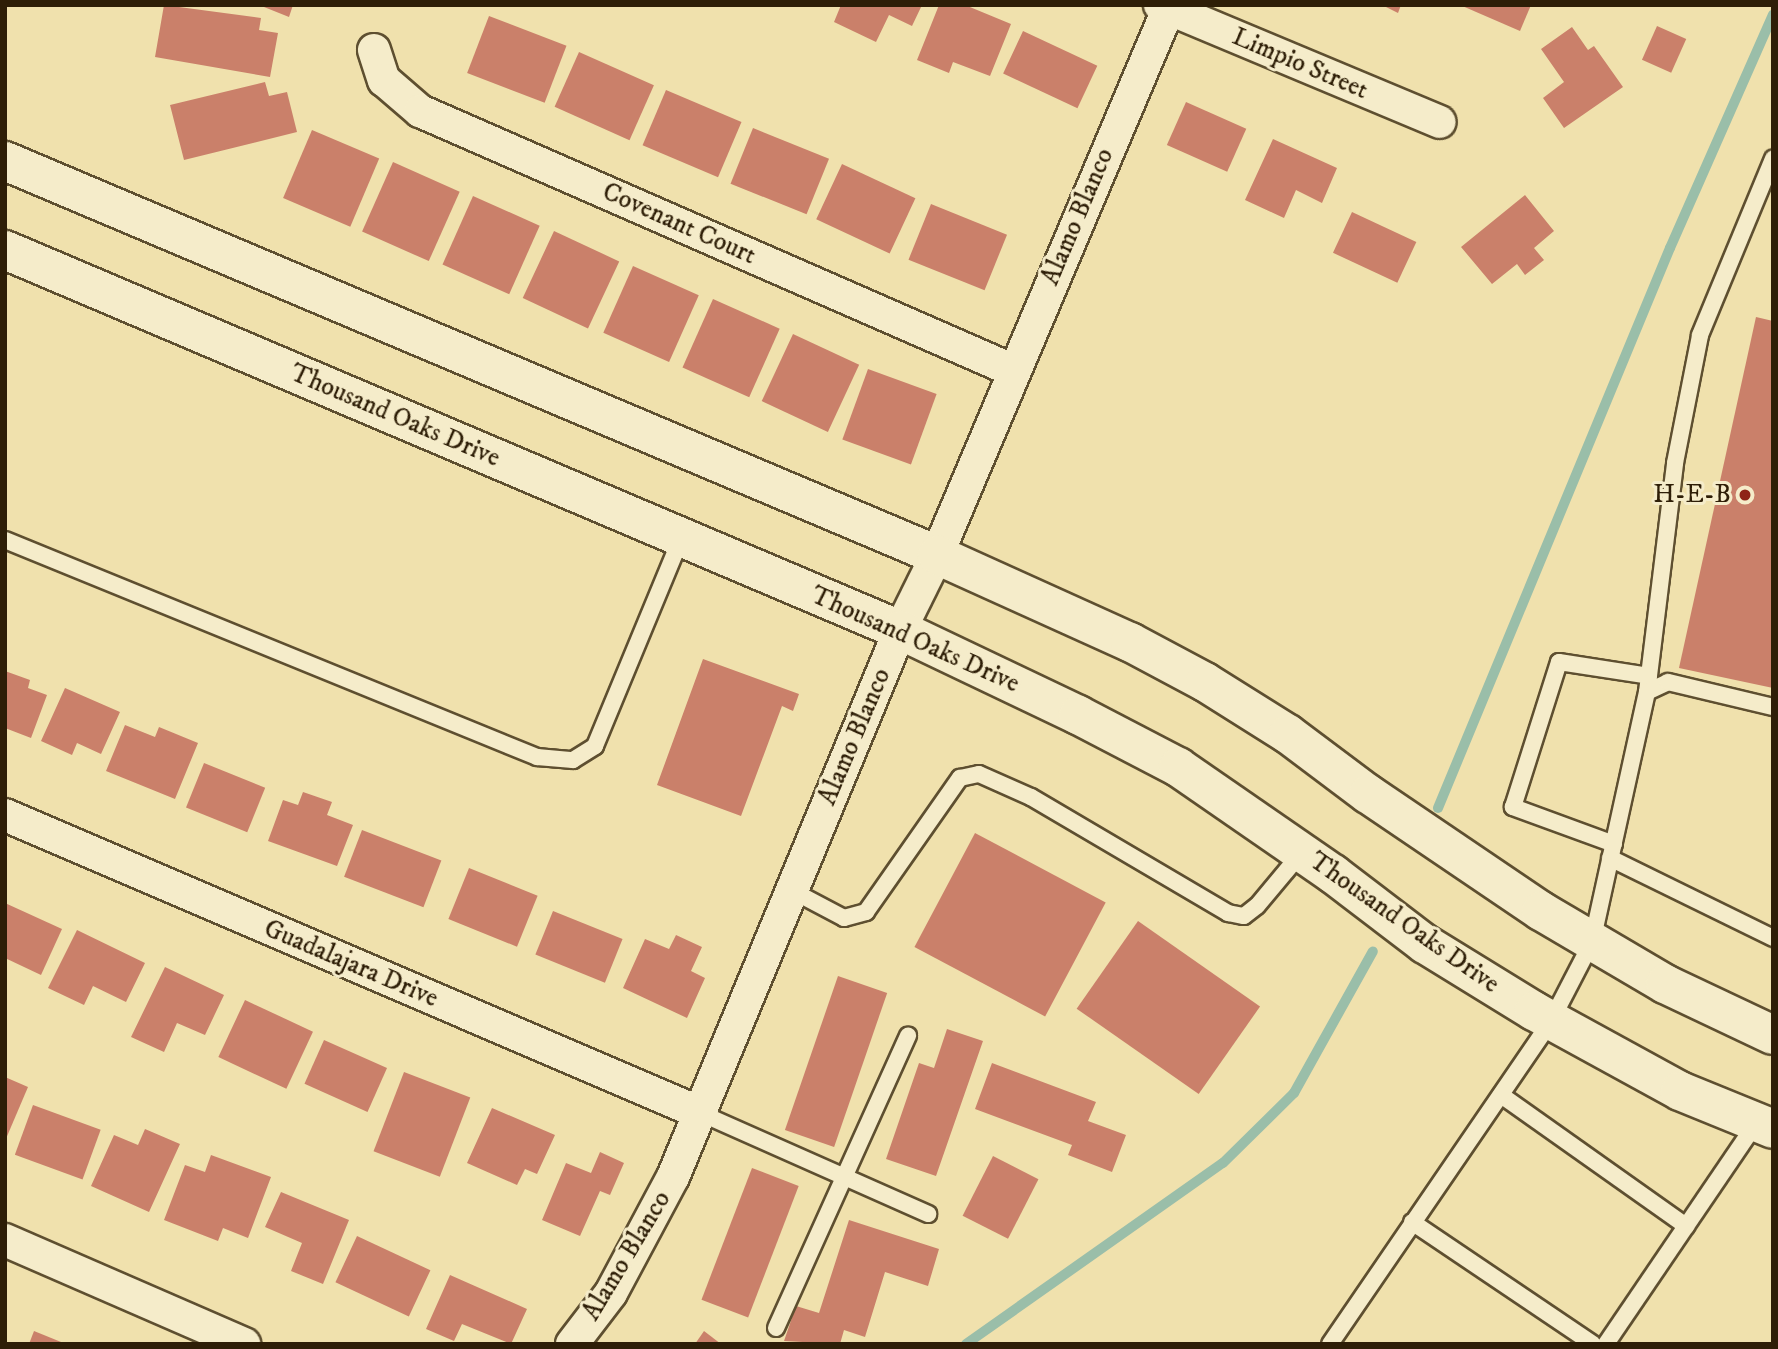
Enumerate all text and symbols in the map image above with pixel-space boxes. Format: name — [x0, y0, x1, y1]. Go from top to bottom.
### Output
street label: Limpio Street — [1227, 21, 1373, 107]
street label: Alamo Blanco — [1035, 144, 1121, 290]
street label: Covenant Court — [597, 176, 761, 272]
street label: Thousand Oaks Drive — [285, 358, 505, 474]
place label: H-E-B — [1653, 479, 1731, 511]
marker: H-E-B — [1737, 487, 1753, 503]
street label: Thousand Oaks Drive — [806, 580, 1024, 700]
street label: Alamo Blanco — [812, 664, 898, 810]
street label: Thousand Oaks Drive — [1303, 846, 1505, 1000]
street label: Guadalajara Drive — [259, 913, 443, 1015]
street label: Alamo Blanco — [576, 1186, 678, 1326]

